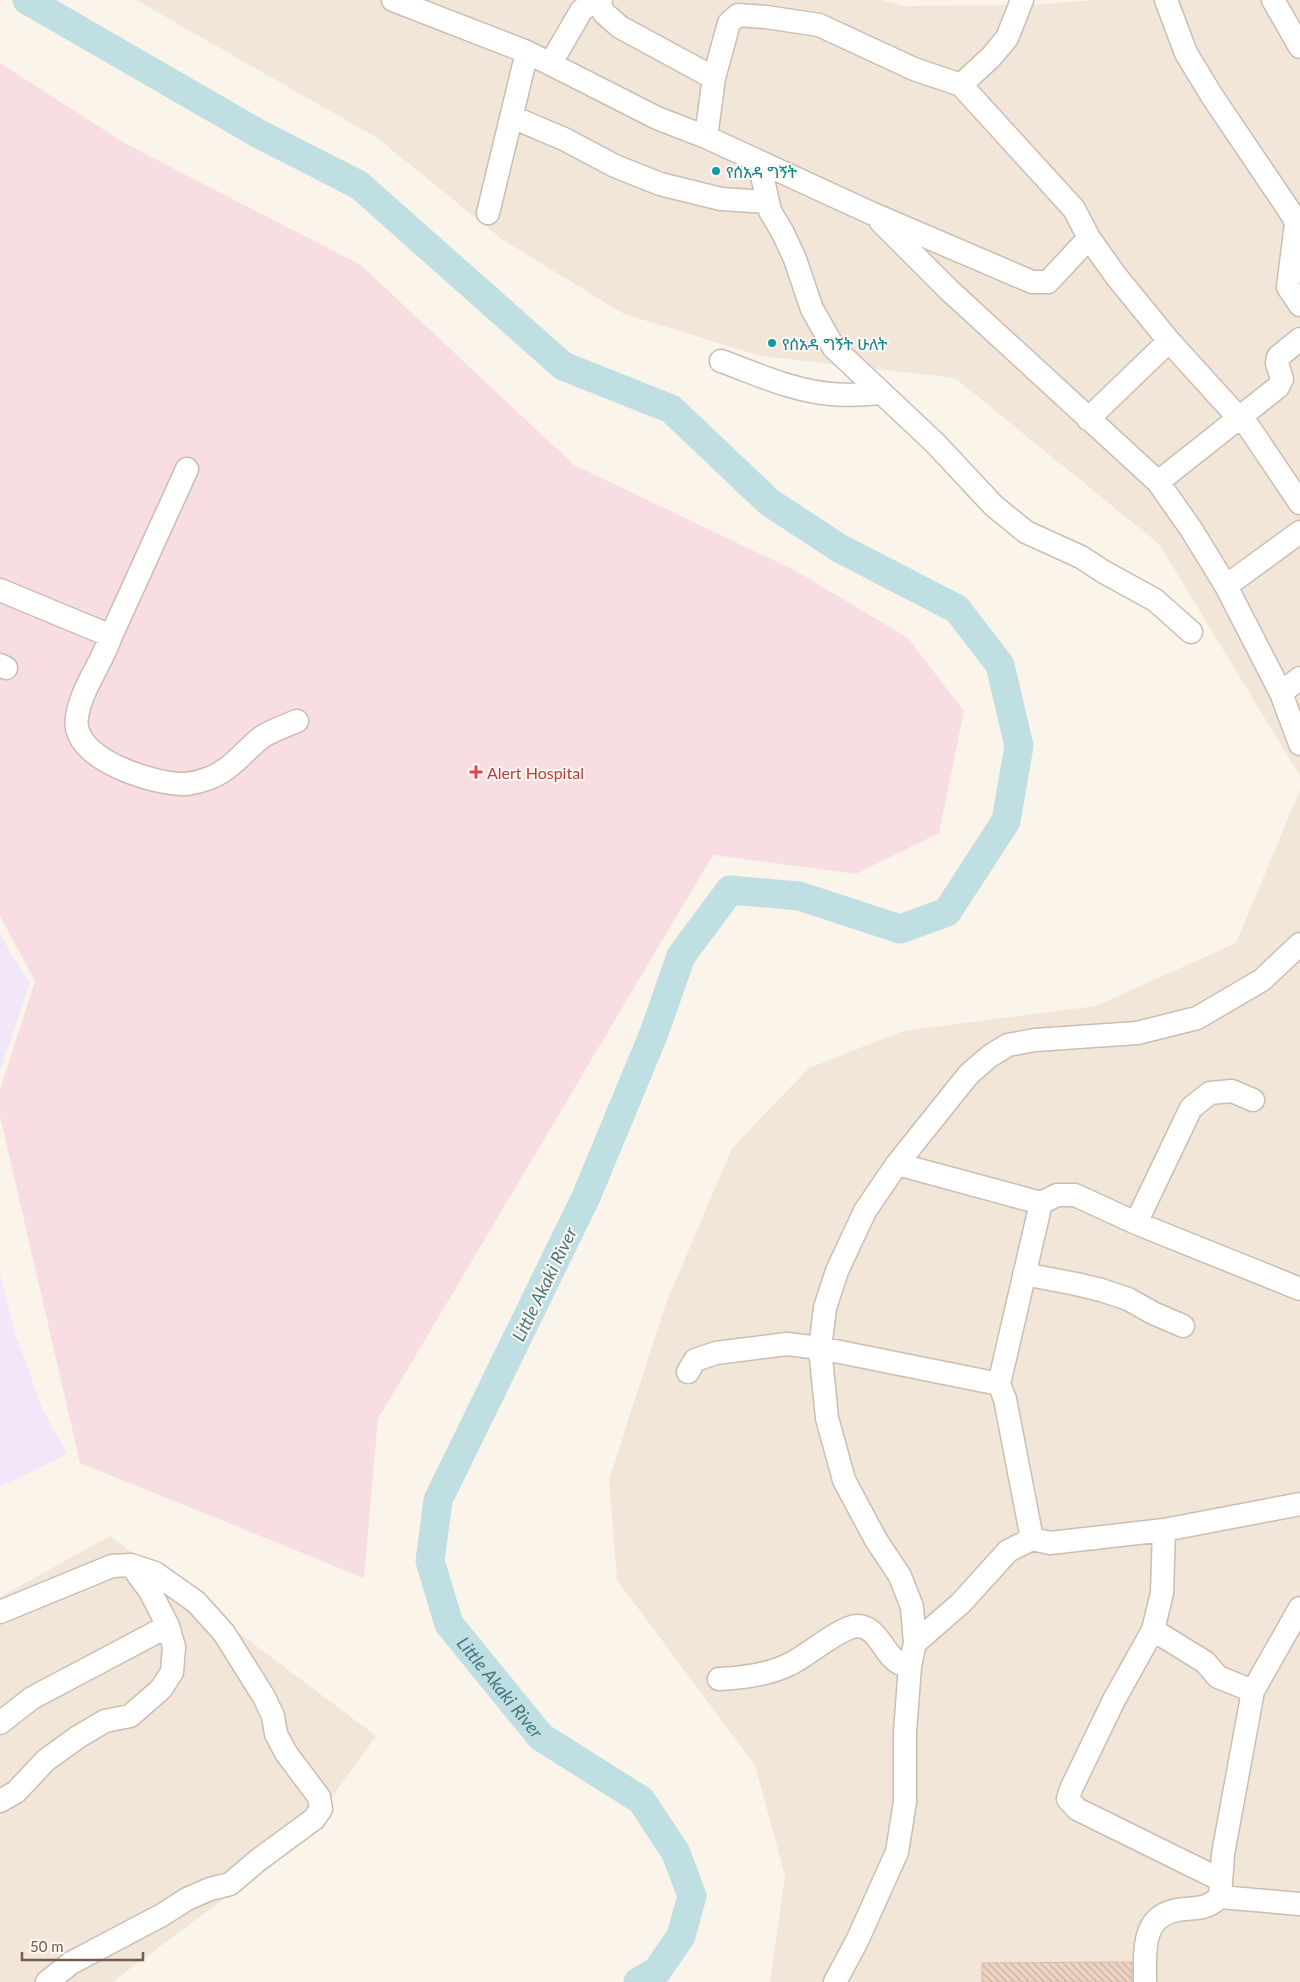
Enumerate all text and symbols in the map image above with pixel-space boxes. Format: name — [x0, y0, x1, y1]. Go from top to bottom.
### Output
place label: የሰአዳ ግኝት — [726, 162, 798, 181]
marker: የሰአዳ ግኝት — [710, 165, 722, 177]
place label: የሰአዳ ግኝት ሁለት — [782, 334, 888, 353]
marker: የሰአዳ ግኝት ሁለት — [766, 337, 778, 349]
place label: Alert Hospital — [487, 763, 584, 782]
marker: Alert Hospital — [469, 765, 483, 779]
water label: Little Akaki River — [507, 1223, 581, 1345]
water label: Little Akaki River — [453, 1632, 549, 1743]
scale bar — [22, 1930, 144, 1962]
text: 50 m — [30, 1937, 64, 1955]

